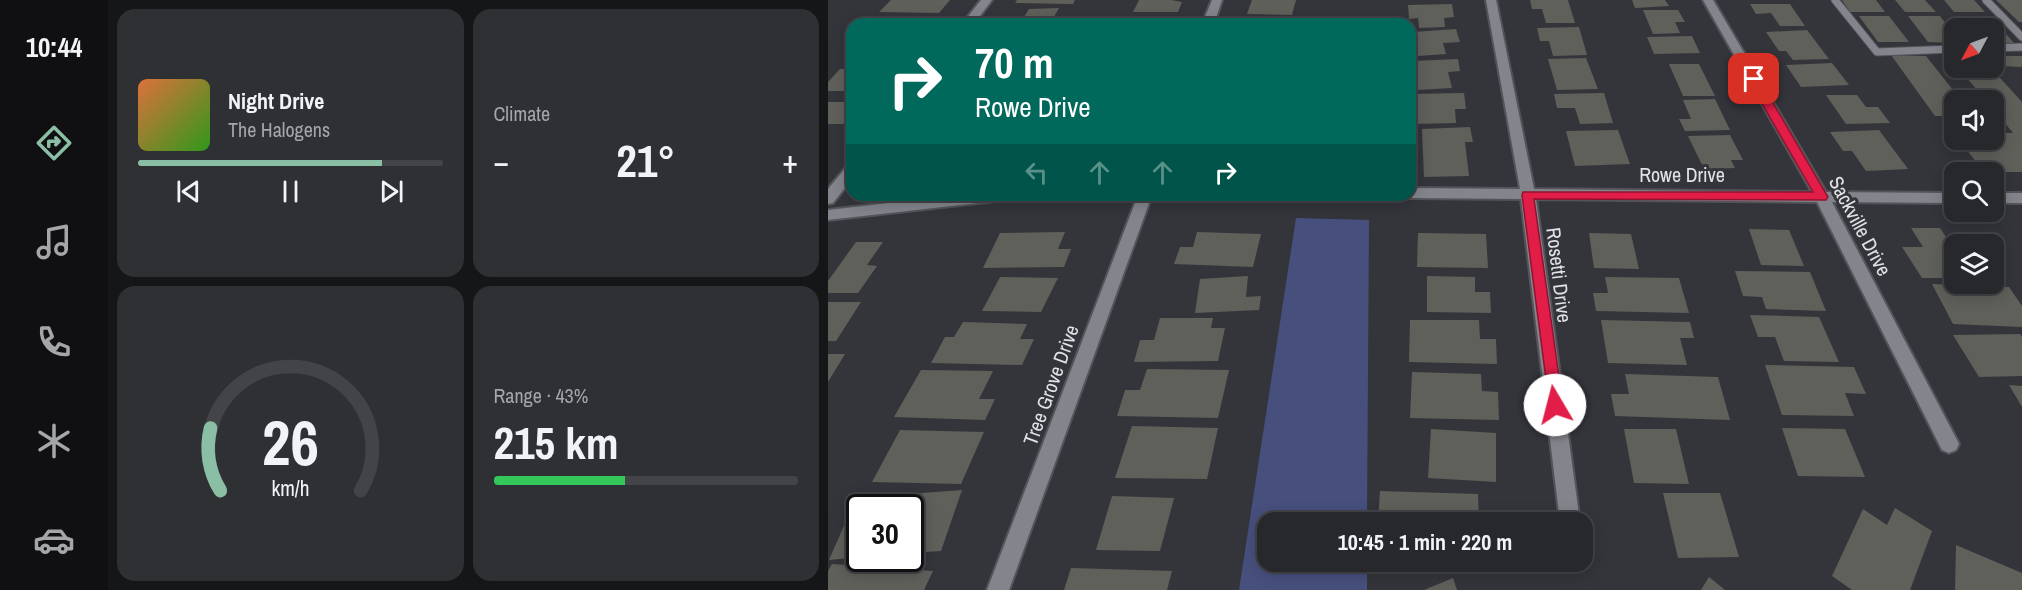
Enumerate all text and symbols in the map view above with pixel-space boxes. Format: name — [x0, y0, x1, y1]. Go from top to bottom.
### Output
north arrow — [1944, 18, 2004, 78]
map controls — [1944, 18, 2004, 294]
text: 10:44 — [26, 29, 82, 65]
text: 70 m — [975, 35, 1054, 91]
icon: right — [876, 42, 954, 120]
pin — [1728, 53, 1779, 104]
icon: arrive — [1737, 62, 1770, 95]
text: Night Drive — [228, 86, 324, 116]
text: Rowe Drive — [975, 89, 1091, 125]
button: sound — [1944, 90, 2004, 150]
text: Climate — [494, 100, 550, 127]
text: The Halogens — [228, 116, 330, 143]
icon: directions — [33, 122, 75, 164]
text: 21° — [616, 130, 675, 191]
text: − — [494, 139, 509, 183]
text: + — [782, 139, 798, 183]
icon: left — [1020, 156, 1053, 189]
icon: ahead — [1083, 156, 1116, 189]
icon: ahead — [1146, 156, 1179, 189]
icon: right — [1209, 156, 1242, 189]
street label: Rowe Drive — [1639, 161, 1725, 188]
button: search — [1944, 162, 2004, 222]
street label: Sackville Drive — [1823, 171, 1898, 280]
icon: previous — [172, 175, 205, 208]
icon: pause — [274, 175, 307, 208]
icon: next — [375, 175, 408, 208]
icon: music — [33, 221, 75, 263]
street label: Rosetti Drive — [1540, 226, 1579, 324]
button: layers — [1944, 234, 2004, 294]
icon: phone — [33, 321, 75, 363]
street label: Tree Grove Drive — [1016, 321, 1085, 449]
position arrow — [1523, 373, 1587, 437]
text: Range · 43% — [494, 382, 588, 409]
text: 26 — [262, 400, 319, 484]
text: 215 km — [494, 412, 619, 473]
icon: climate — [33, 420, 75, 462]
text: km/h — [271, 474, 309, 503]
speed limit sign: 30 — [846, 494, 924, 572]
icon: car — [33, 519, 75, 561]
text: 10:45 · 1 min · 220 m — [1338, 527, 1512, 557]

